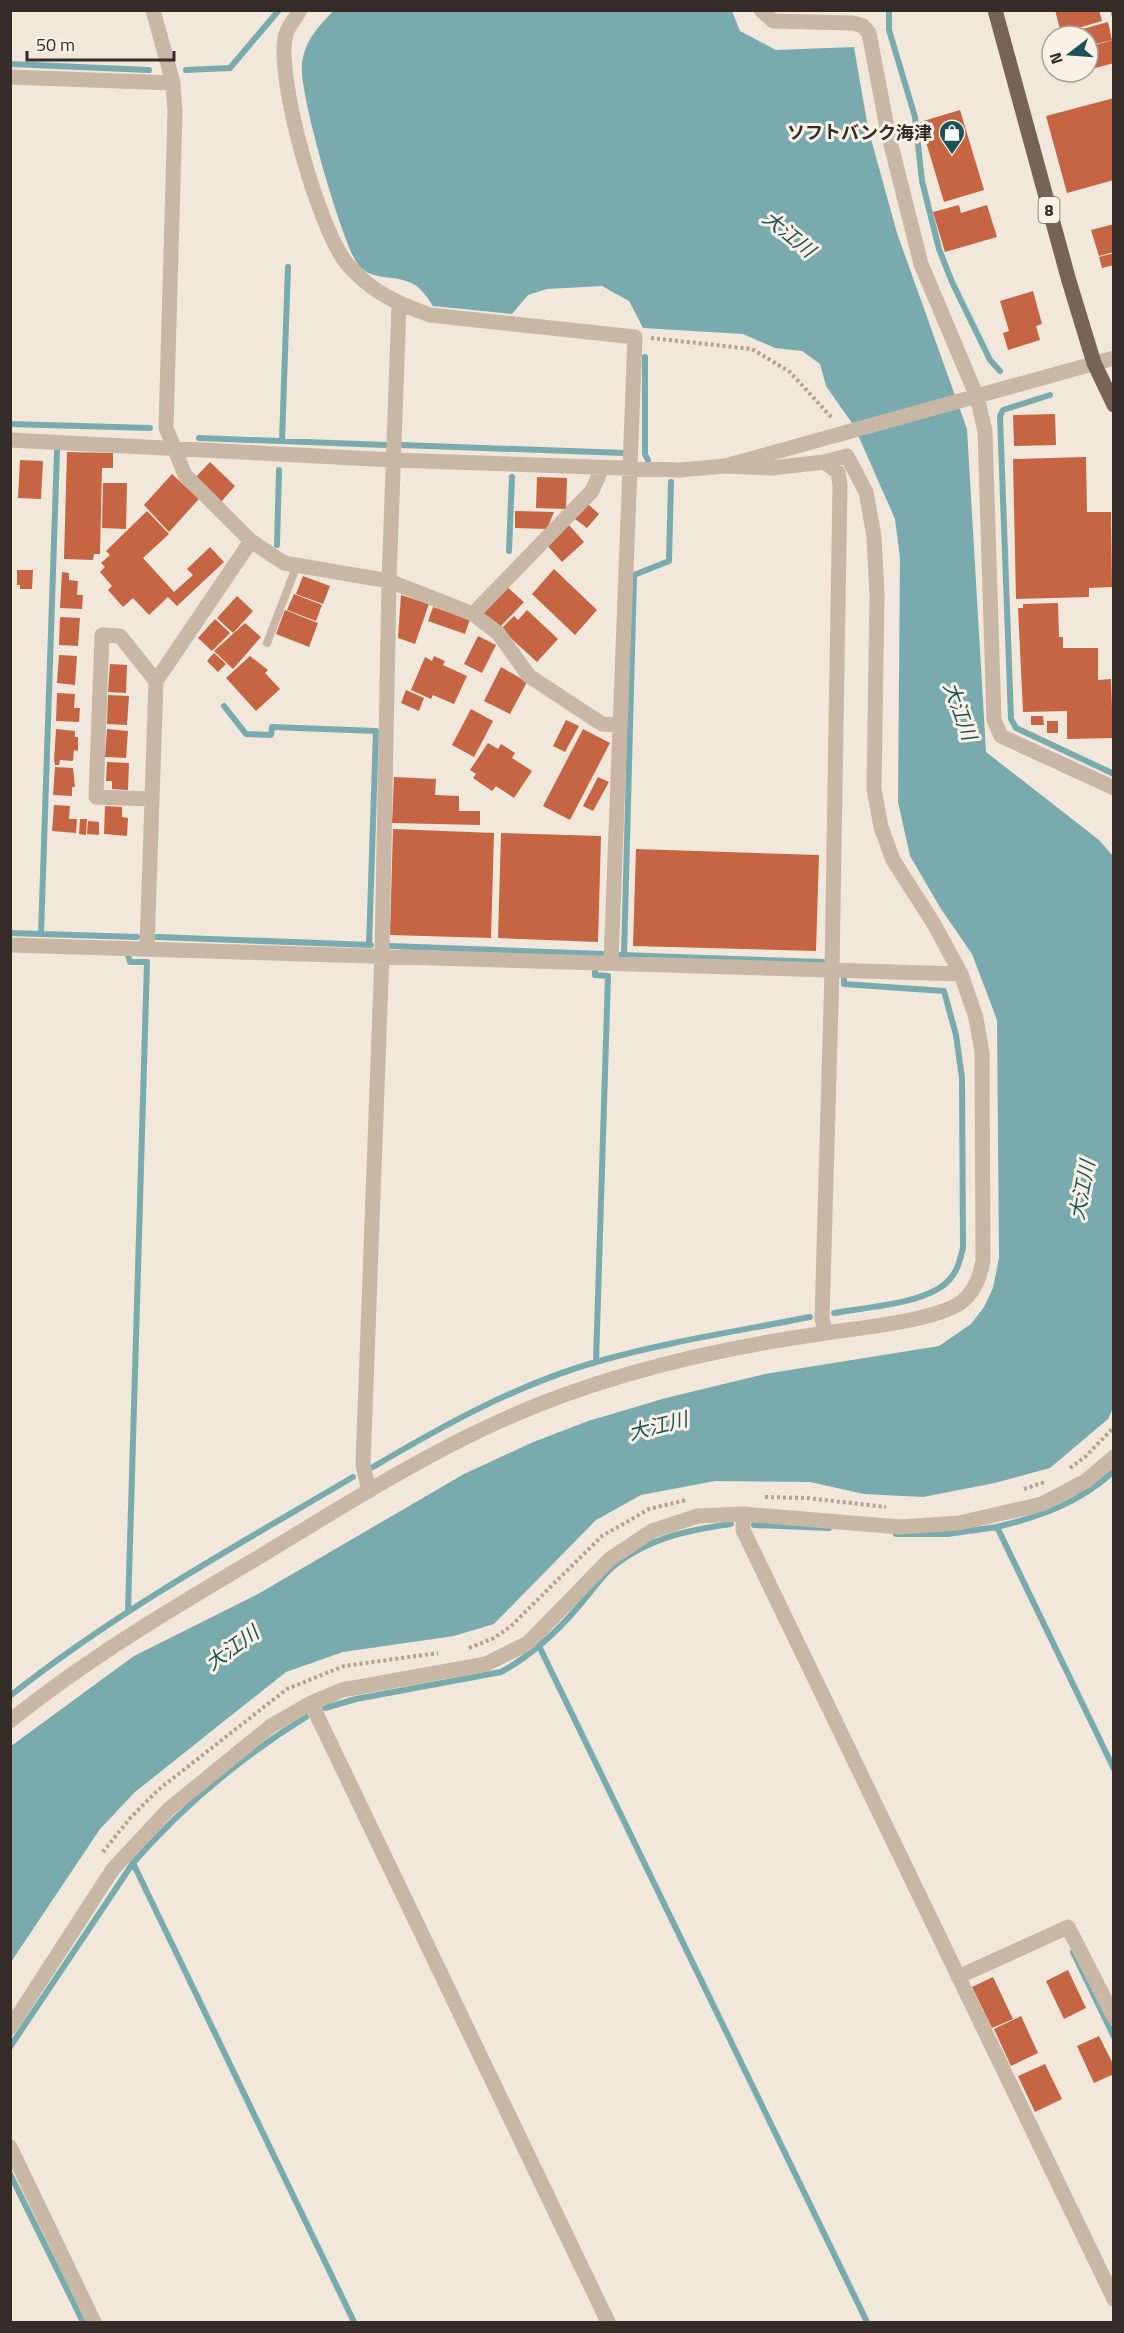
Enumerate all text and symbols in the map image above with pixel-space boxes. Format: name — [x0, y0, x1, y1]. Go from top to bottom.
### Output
scale bar — [27, 24, 174, 62]
north arrow — [1040, 24, 1100, 84]
text: 50 m — [36, 31, 75, 58]
text: N — [1043, 50, 1069, 67]
shop icon: ソフトバンク海津 — [937, 118, 967, 156]
place label: ソフトバンク海津 — [787, 119, 932, 146]
road number: 8 — [1038, 197, 1060, 223]
water label: 大江川 — [756, 203, 824, 266]
water label: 大江川 — [936, 677, 986, 746]
water label: 大江川 — [1061, 1156, 1103, 1222]
water label: 大江川 — [625, 1403, 693, 1448]
water label: 大江川 — [198, 1616, 267, 1678]

